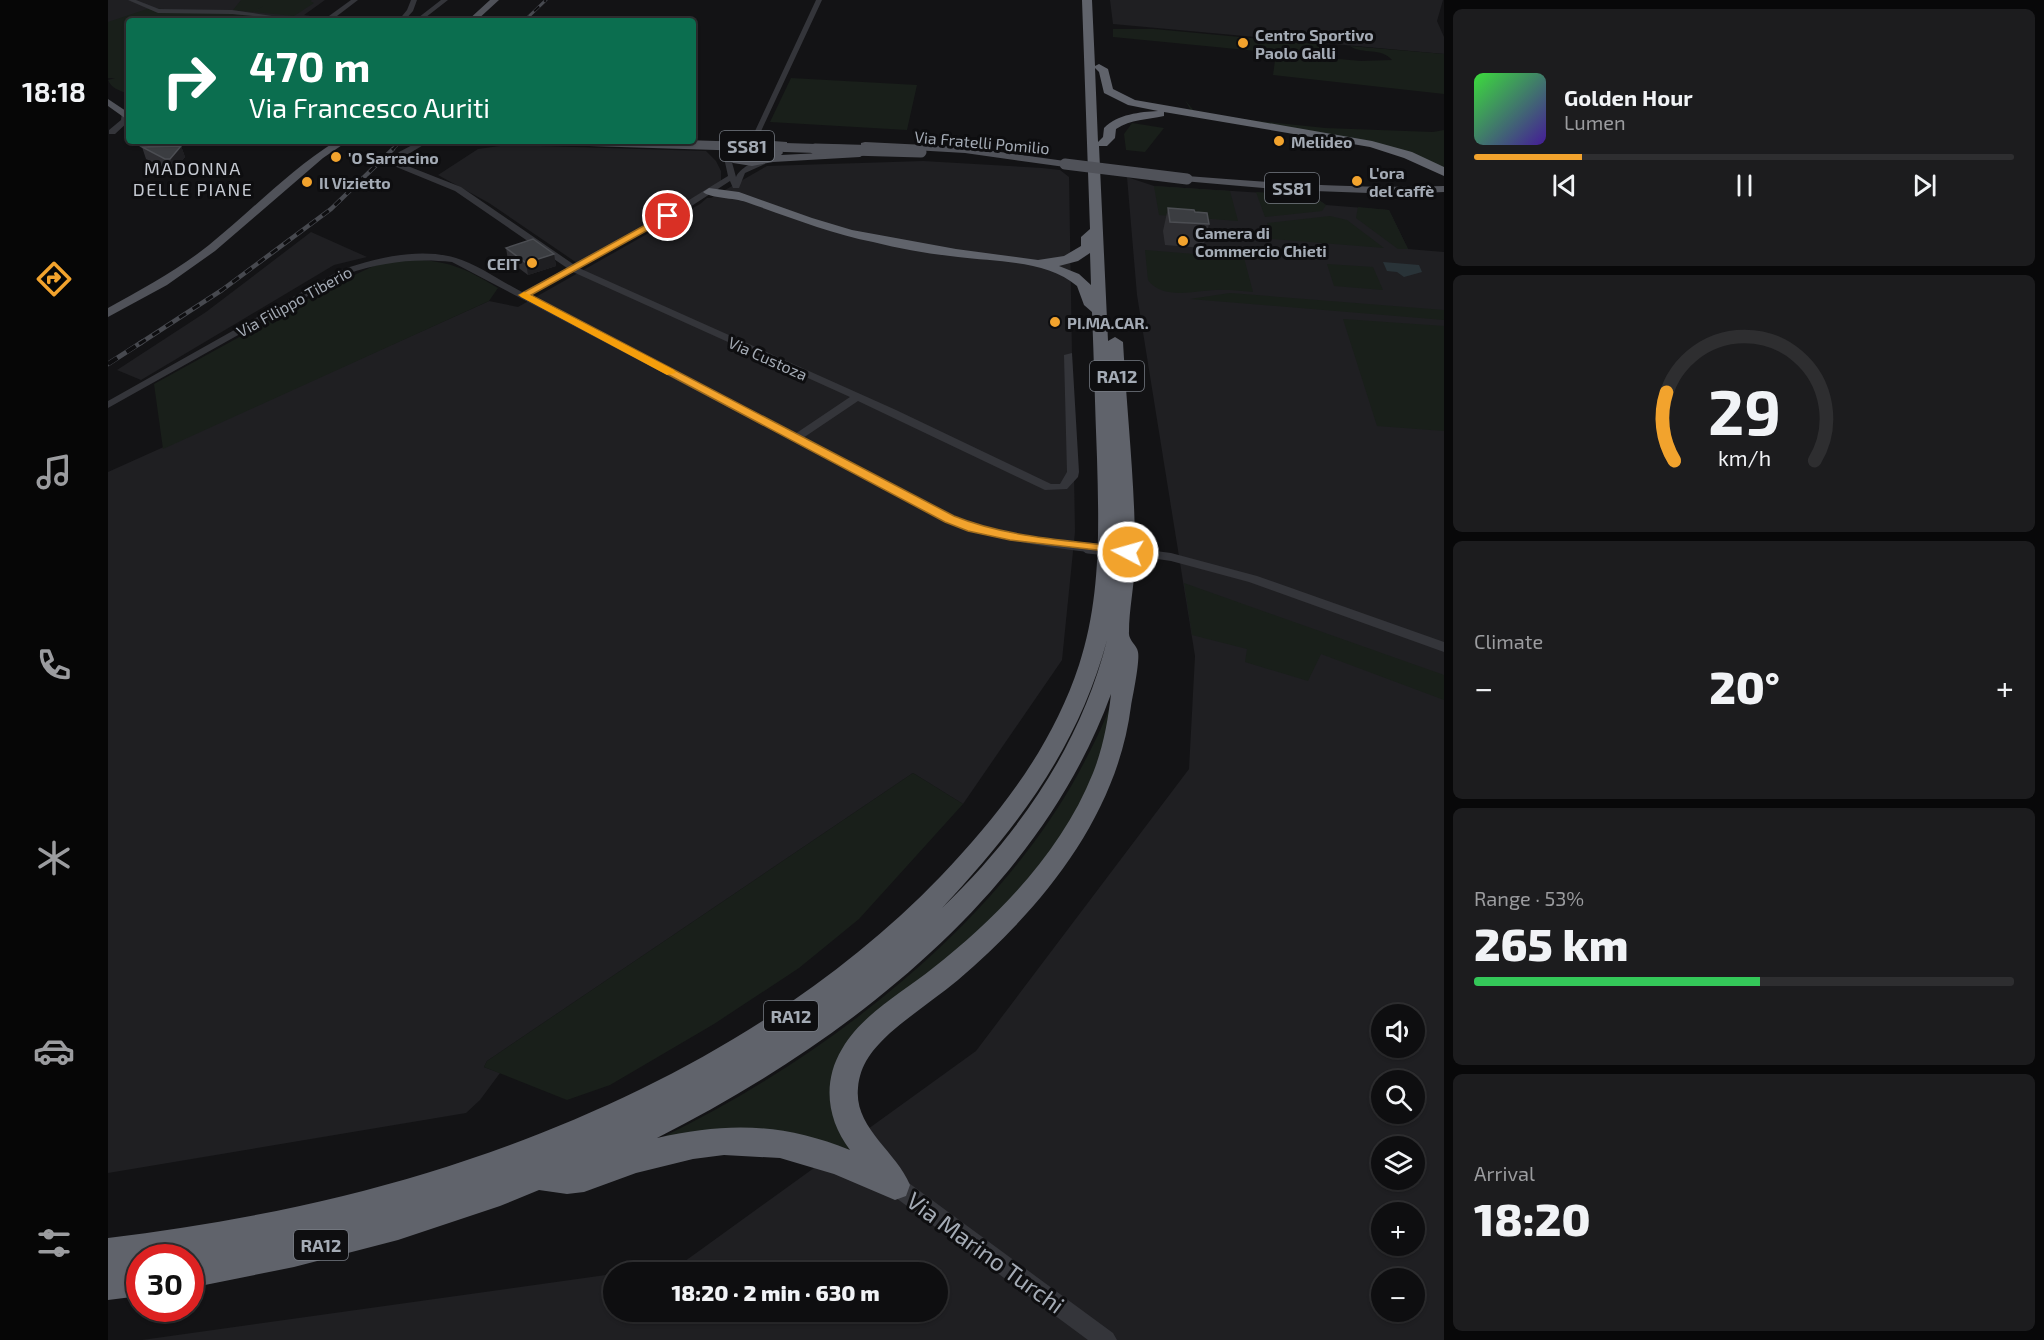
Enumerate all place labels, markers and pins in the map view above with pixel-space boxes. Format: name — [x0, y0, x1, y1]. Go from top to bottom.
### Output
place label: Centro Sportivo Paolo Galli — [1255, 25, 1374, 62]
marker: Centro Sportivo Paolo Galli — [1236, 36, 1250, 50]
place label: Melideo — [1291, 132, 1352, 151]
marker: Melideo — [1272, 134, 1286, 148]
place label: 'O Sarracino — [348, 148, 439, 167]
marker: 'O Sarracino — [329, 150, 343, 164]
place label: L'ora del caffè — [1369, 163, 1434, 200]
place label: Il Vizietto — [319, 173, 391, 192]
marker: L'ora del caffè — [1350, 174, 1364, 188]
marker: Il Vizietto — [300, 175, 314, 189]
pin — [642, 190, 693, 241]
place label: Camera di Commercio Chieti — [1195, 223, 1327, 260]
marker: Camera di Commercio Chieti — [1176, 234, 1190, 248]
place label: CEIT — [487, 254, 520, 273]
marker: CEIT — [525, 256, 539, 270]
place label: PI.MA.CAR. — [1067, 313, 1149, 332]
marker: PI.MA.CAR. — [1048, 315, 1062, 329]

